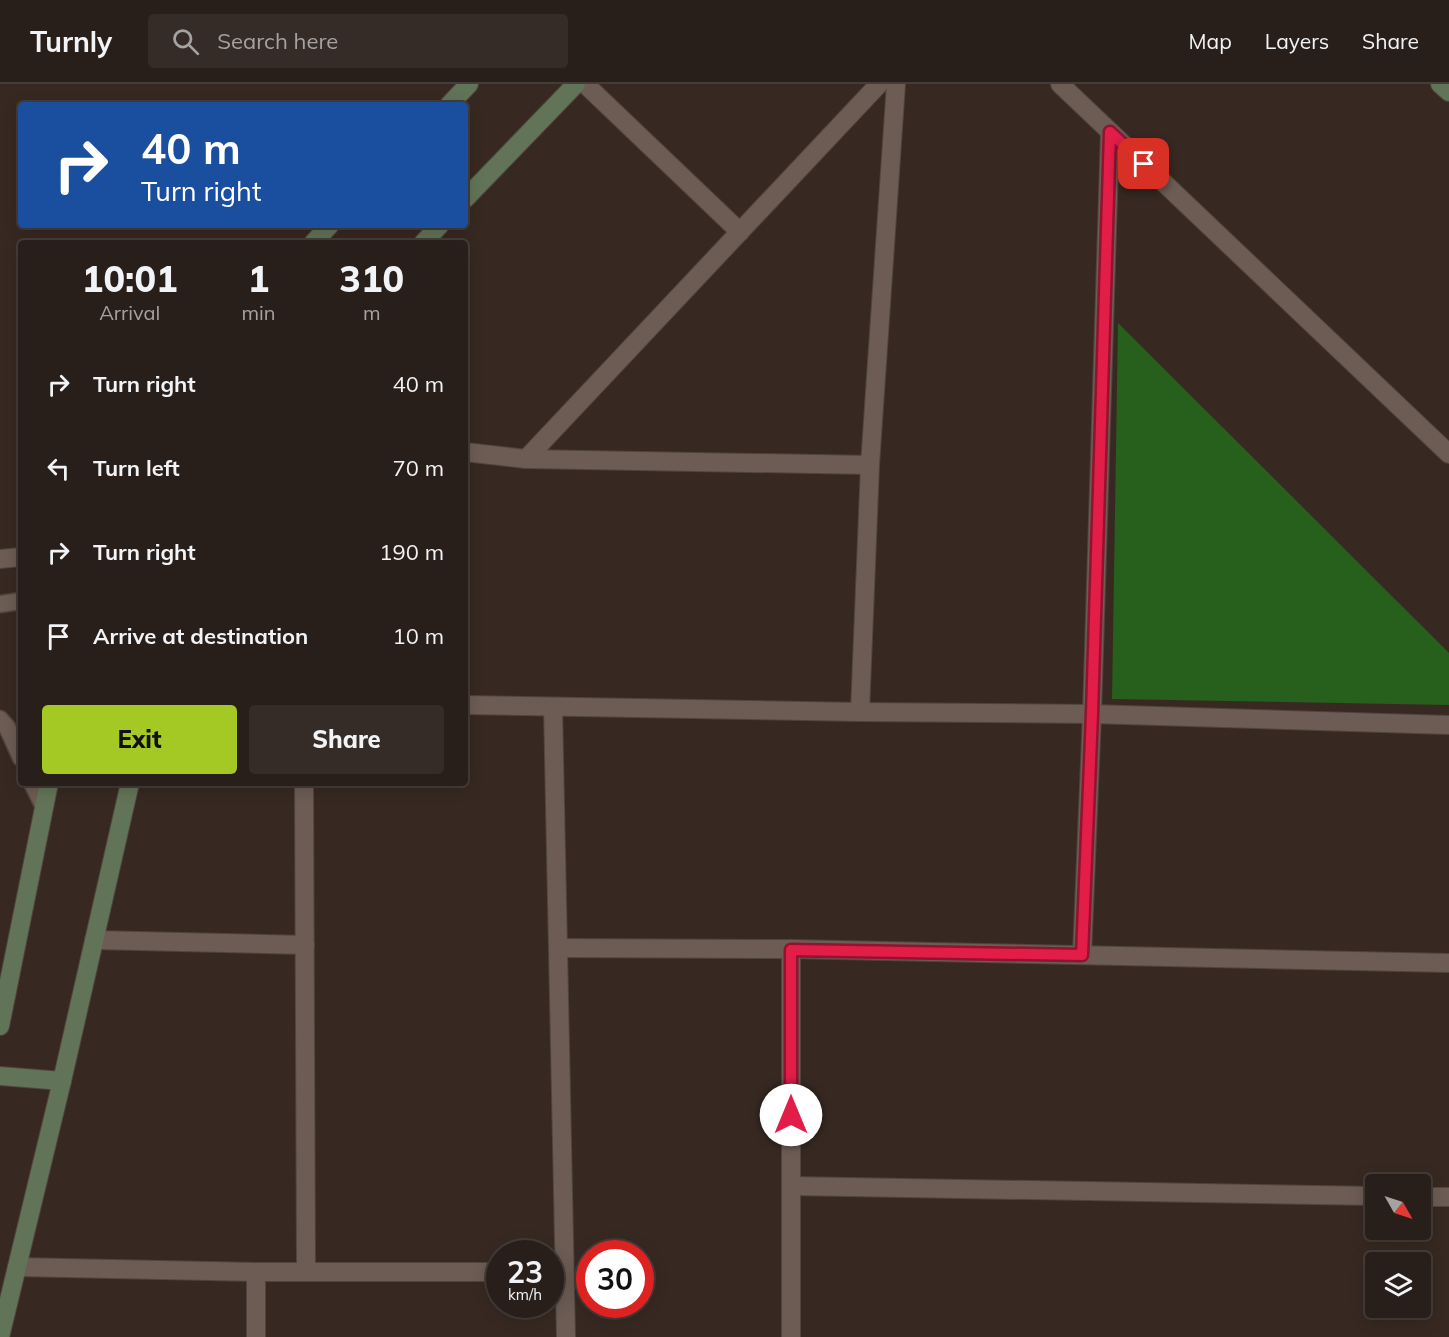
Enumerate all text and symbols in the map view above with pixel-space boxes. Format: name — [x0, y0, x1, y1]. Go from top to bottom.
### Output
search box — [148, 14, 568, 68]
text: Turnly — [30, 24, 112, 59]
icon: search — [169, 25, 202, 58]
text: Search here — [217, 27, 338, 55]
text: Map — [1189, 28, 1232, 54]
text: Layers — [1265, 28, 1329, 54]
text: Share — [1362, 28, 1419, 54]
text: 40 m — [141, 122, 241, 175]
icon: right — [42, 126, 120, 204]
pin — [1118, 138, 1169, 189]
icon: arrive — [1127, 147, 1160, 180]
text: Turn right — [141, 174, 261, 208]
text: 10:01 — [82, 256, 178, 301]
text: 1 — [248, 256, 269, 301]
text: 310 — [339, 256, 404, 301]
text: Arrival — [99, 300, 160, 325]
text: min — [241, 300, 276, 325]
text: m — [363, 300, 381, 325]
icon: right — [42, 368, 75, 401]
text: Turn right — [93, 370, 196, 398]
text: 40 m — [393, 370, 444, 398]
icon: left — [42, 452, 75, 485]
text: Turn left — [93, 454, 180, 482]
text: 70 m — [393, 454, 444, 482]
icon: right — [42, 536, 75, 569]
text: Turn right — [93, 538, 196, 566]
text: 190 m — [379, 538, 444, 566]
icon: arrive — [42, 620, 75, 653]
text: Arrive at destination — [93, 622, 308, 650]
text: 10 m — [393, 622, 444, 650]
button: Exit — [42, 705, 237, 774]
button: Share — [249, 705, 444, 774]
position arrow — [759, 1083, 823, 1147]
north arrow — [1365, 1174, 1431, 1240]
map controls — [1365, 1174, 1431, 1318]
speed limit sign: 30 — [576, 1240, 654, 1318]
button: layers — [1365, 1252, 1431, 1318]
text: 23 — [507, 1253, 543, 1291]
text: km/h — [508, 1285, 542, 1304]

